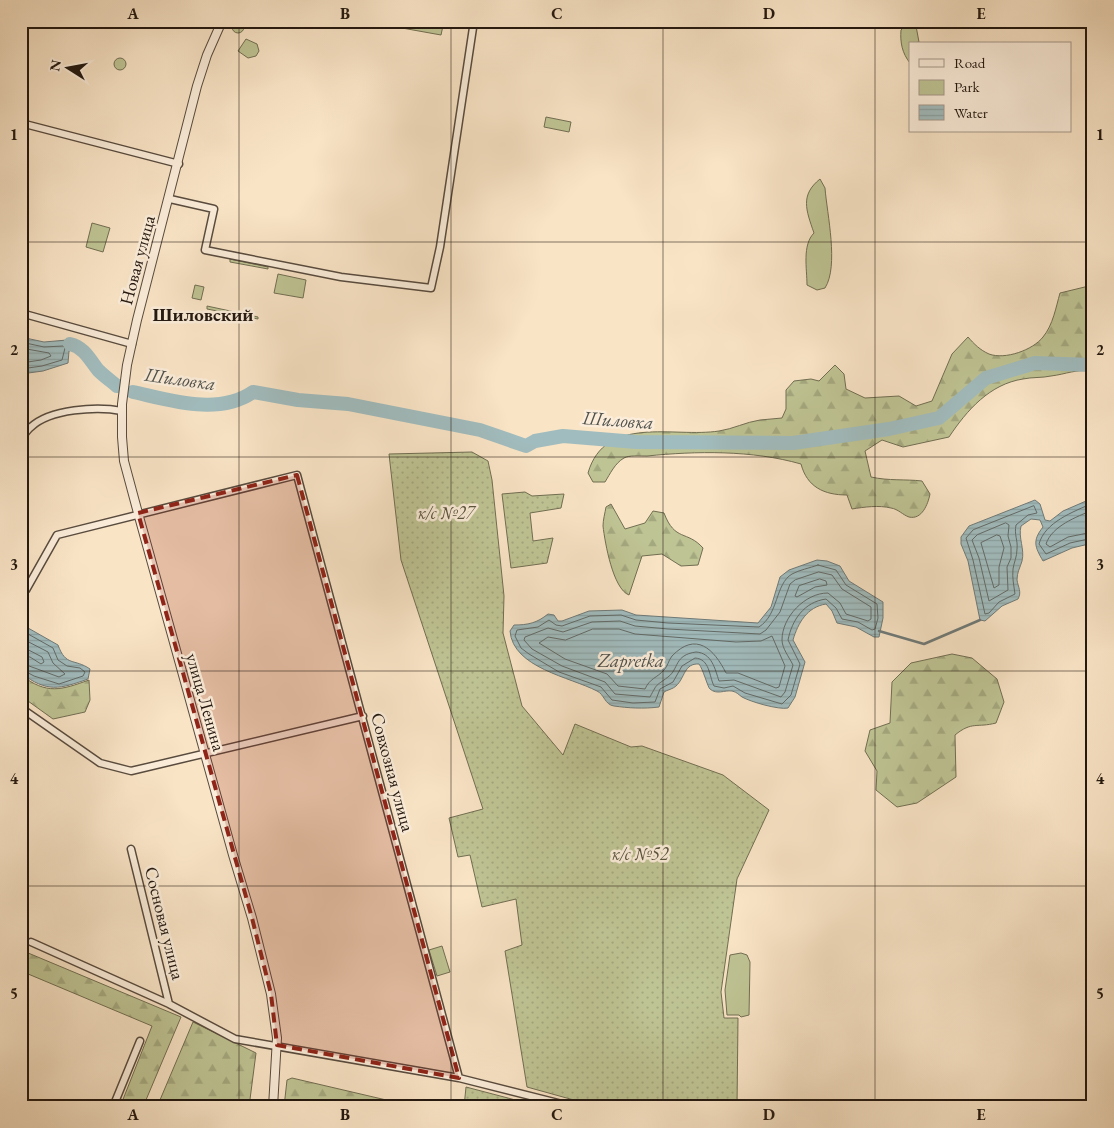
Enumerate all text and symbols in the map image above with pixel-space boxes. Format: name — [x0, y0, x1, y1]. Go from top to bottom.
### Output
text: A — [126, 3, 139, 24]
text: B — [340, 3, 350, 24]
text: C — [551, 3, 563, 24]
text: D — [763, 3, 775, 24]
text: E — [976, 3, 986, 24]
north arrow — [42, 42, 92, 92]
legend — [909, 42, 1072, 132]
text: Road — [954, 53, 986, 72]
text: N — [45, 58, 65, 73]
text: Park — [954, 77, 981, 96]
text: Water — [954, 103, 988, 122]
text: 1 — [10, 124, 18, 145]
text: 1 — [1096, 124, 1104, 145]
street label: Новая улица — [114, 212, 160, 307]
district label: Шиловский — [153, 302, 253, 327]
text: 2 — [10, 339, 19, 360]
text: 2 — [1096, 339, 1105, 360]
water label: Шиловка — [142, 362, 217, 396]
water label: Шиловка — [581, 405, 654, 435]
park label: к/с №27 — [418, 501, 477, 524]
text: 3 — [10, 554, 18, 575]
text: 3 — [1096, 554, 1104, 575]
water label: Zapretka — [597, 648, 664, 673]
street label: улица Ленина — [181, 650, 231, 754]
street label: Совхозная улица — [366, 710, 420, 835]
text: 4 — [10, 768, 19, 789]
text: 4 — [1096, 768, 1105, 789]
park label: к/с №52 — [612, 842, 670, 865]
street label: Сосновая улица — [140, 864, 190, 983]
text: 5 — [10, 983, 18, 1004]
text: 5 — [1096, 983, 1104, 1004]
text: A — [126, 1104, 139, 1125]
text: B — [340, 1104, 350, 1125]
text: C — [551, 1104, 563, 1125]
text: D — [763, 1104, 775, 1125]
text: E — [976, 1104, 986, 1125]

